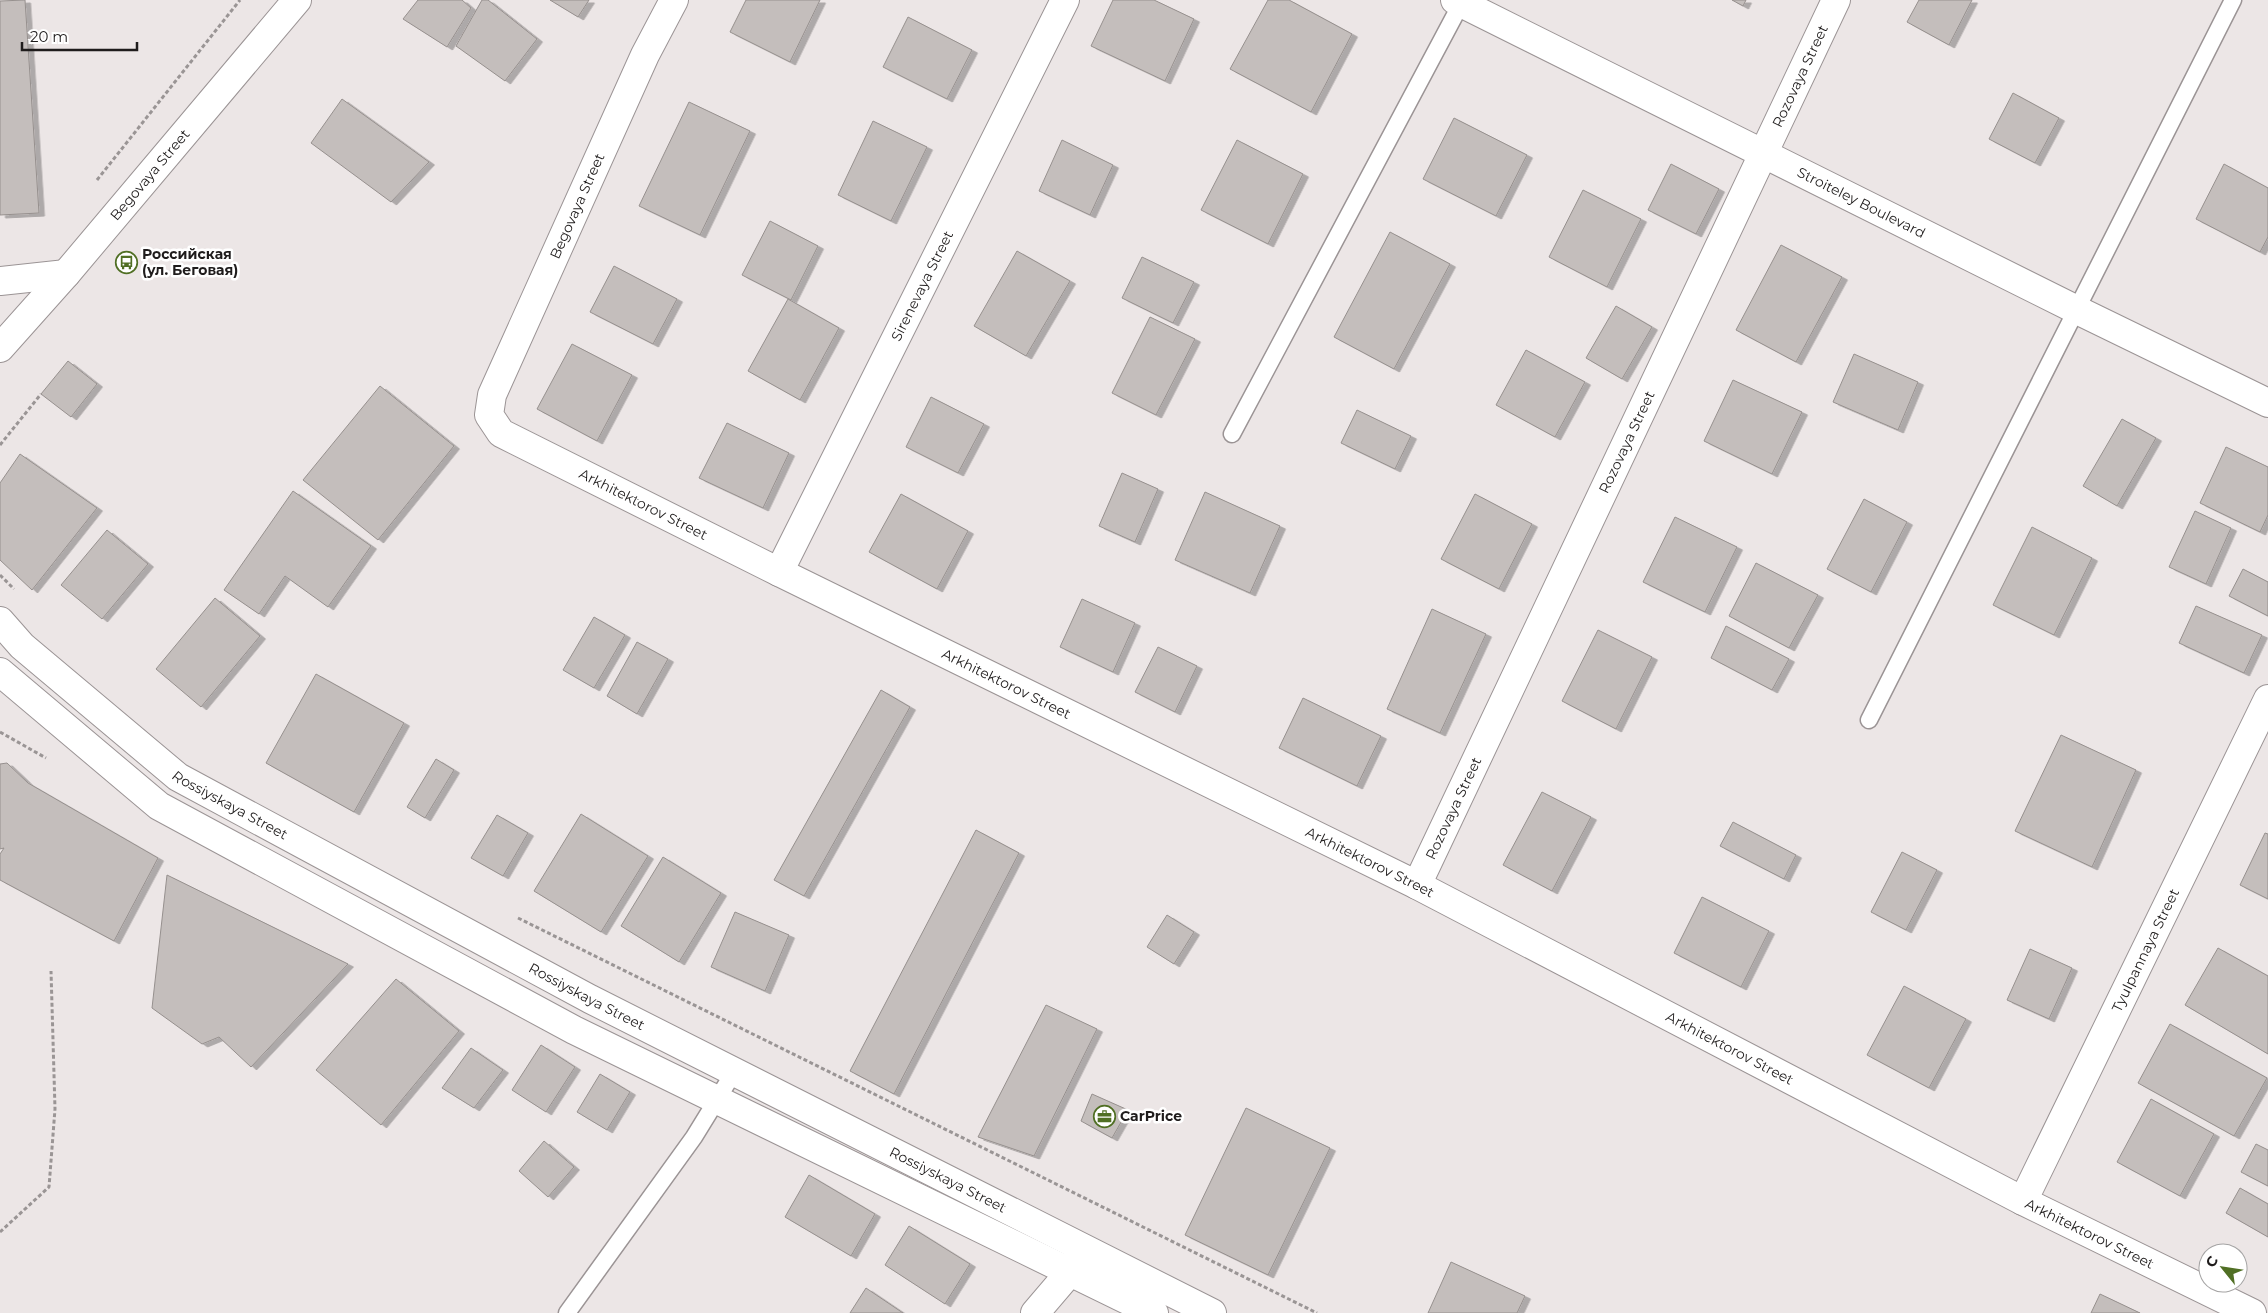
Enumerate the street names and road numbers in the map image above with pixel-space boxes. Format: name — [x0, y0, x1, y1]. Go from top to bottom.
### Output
street label: Rozovaya Street — [1768, 22, 1832, 130]
street label: Begovaya Street — [106, 125, 194, 224]
street label: Begovaya Street — [546, 150, 609, 262]
street label: Stroiteley Boulevard — [1794, 163, 1928, 242]
street label: Sirenevaya Street — [887, 227, 957, 344]
street label: Rozovaya Street — [1595, 388, 1659, 496]
street label: Arkhitektorov Street — [576, 465, 711, 544]
street label: Arkhitektorov Street — [939, 644, 1074, 723]
street label: Rozovaya Street — [1421, 754, 1485, 862]
street label: Rossiyskaya Street — [168, 767, 291, 844]
street label: Arkhitektorov Street — [1303, 823, 1438, 902]
street label: Tyulpannaya Street — [2108, 885, 2183, 1015]
street label: Rossiyskaya Street — [526, 959, 648, 1034]
street label: Arkhitektorov Street — [1663, 1007, 1797, 1089]
street label: Rossiyskaya Street — [887, 1143, 1010, 1217]
street label: Arkhitektorov Street — [2022, 1195, 2157, 1273]

